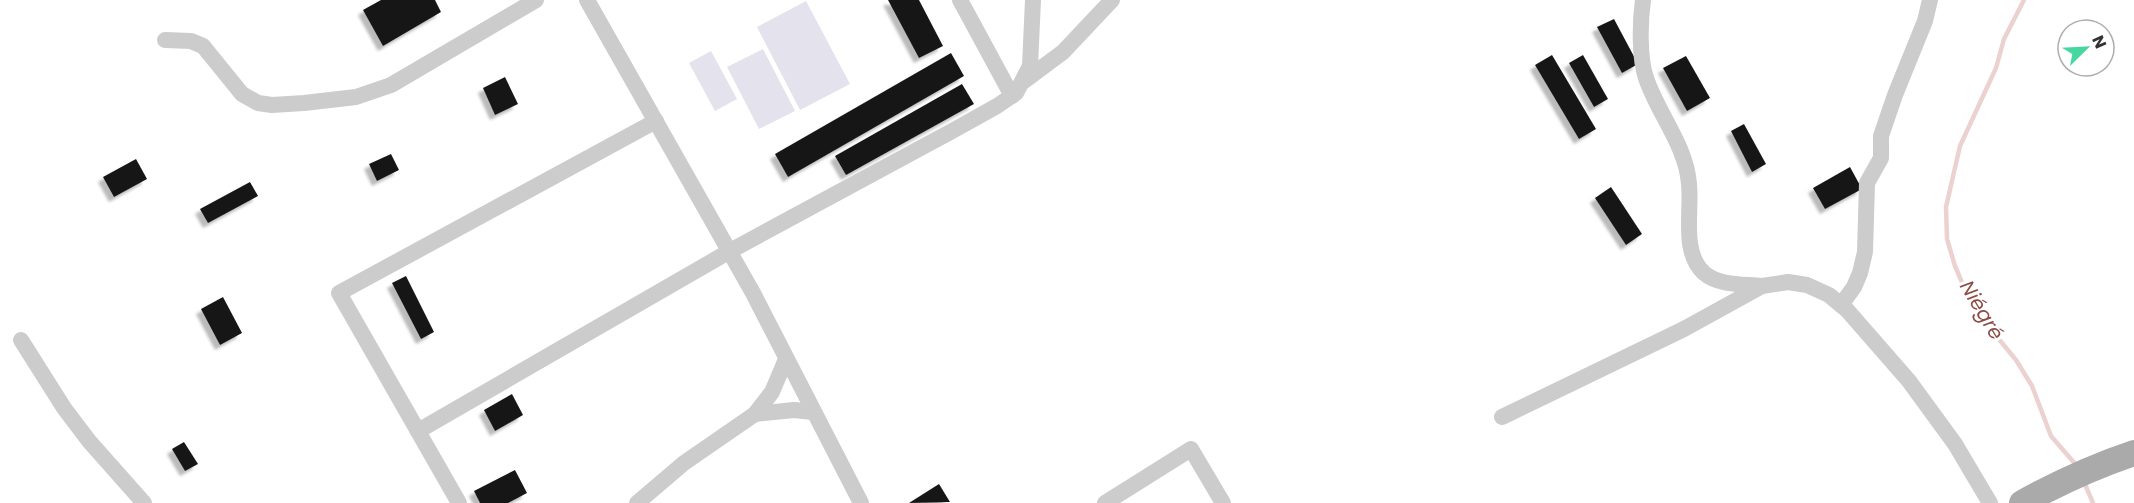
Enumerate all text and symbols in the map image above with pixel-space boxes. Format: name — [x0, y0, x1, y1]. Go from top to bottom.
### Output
north arrow — [2056, 18, 2116, 78]
text: N — [2086, 32, 2112, 52]
water label: Niégré — [1953, 275, 2011, 345]

